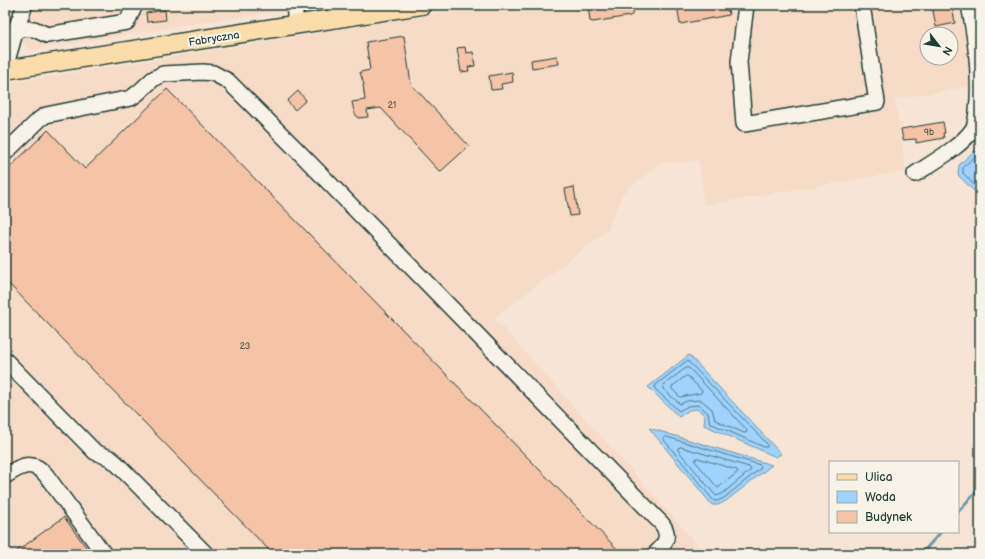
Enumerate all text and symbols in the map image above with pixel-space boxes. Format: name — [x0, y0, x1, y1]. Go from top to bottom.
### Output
north arrow — [919, 26, 959, 66]
street label: Fabryczna — [188, 28, 240, 49]
text: N — [939, 44, 955, 58]
house number: 21 — [388, 100, 396, 111]
house number: 9b — [924, 127, 934, 138]
house number: 23 — [240, 341, 251, 352]
legend — [829, 461, 959, 533]
text: Ulica — [865, 470, 893, 485]
text: Woda — [865, 490, 896, 505]
text: Budynek — [865, 510, 912, 525]

